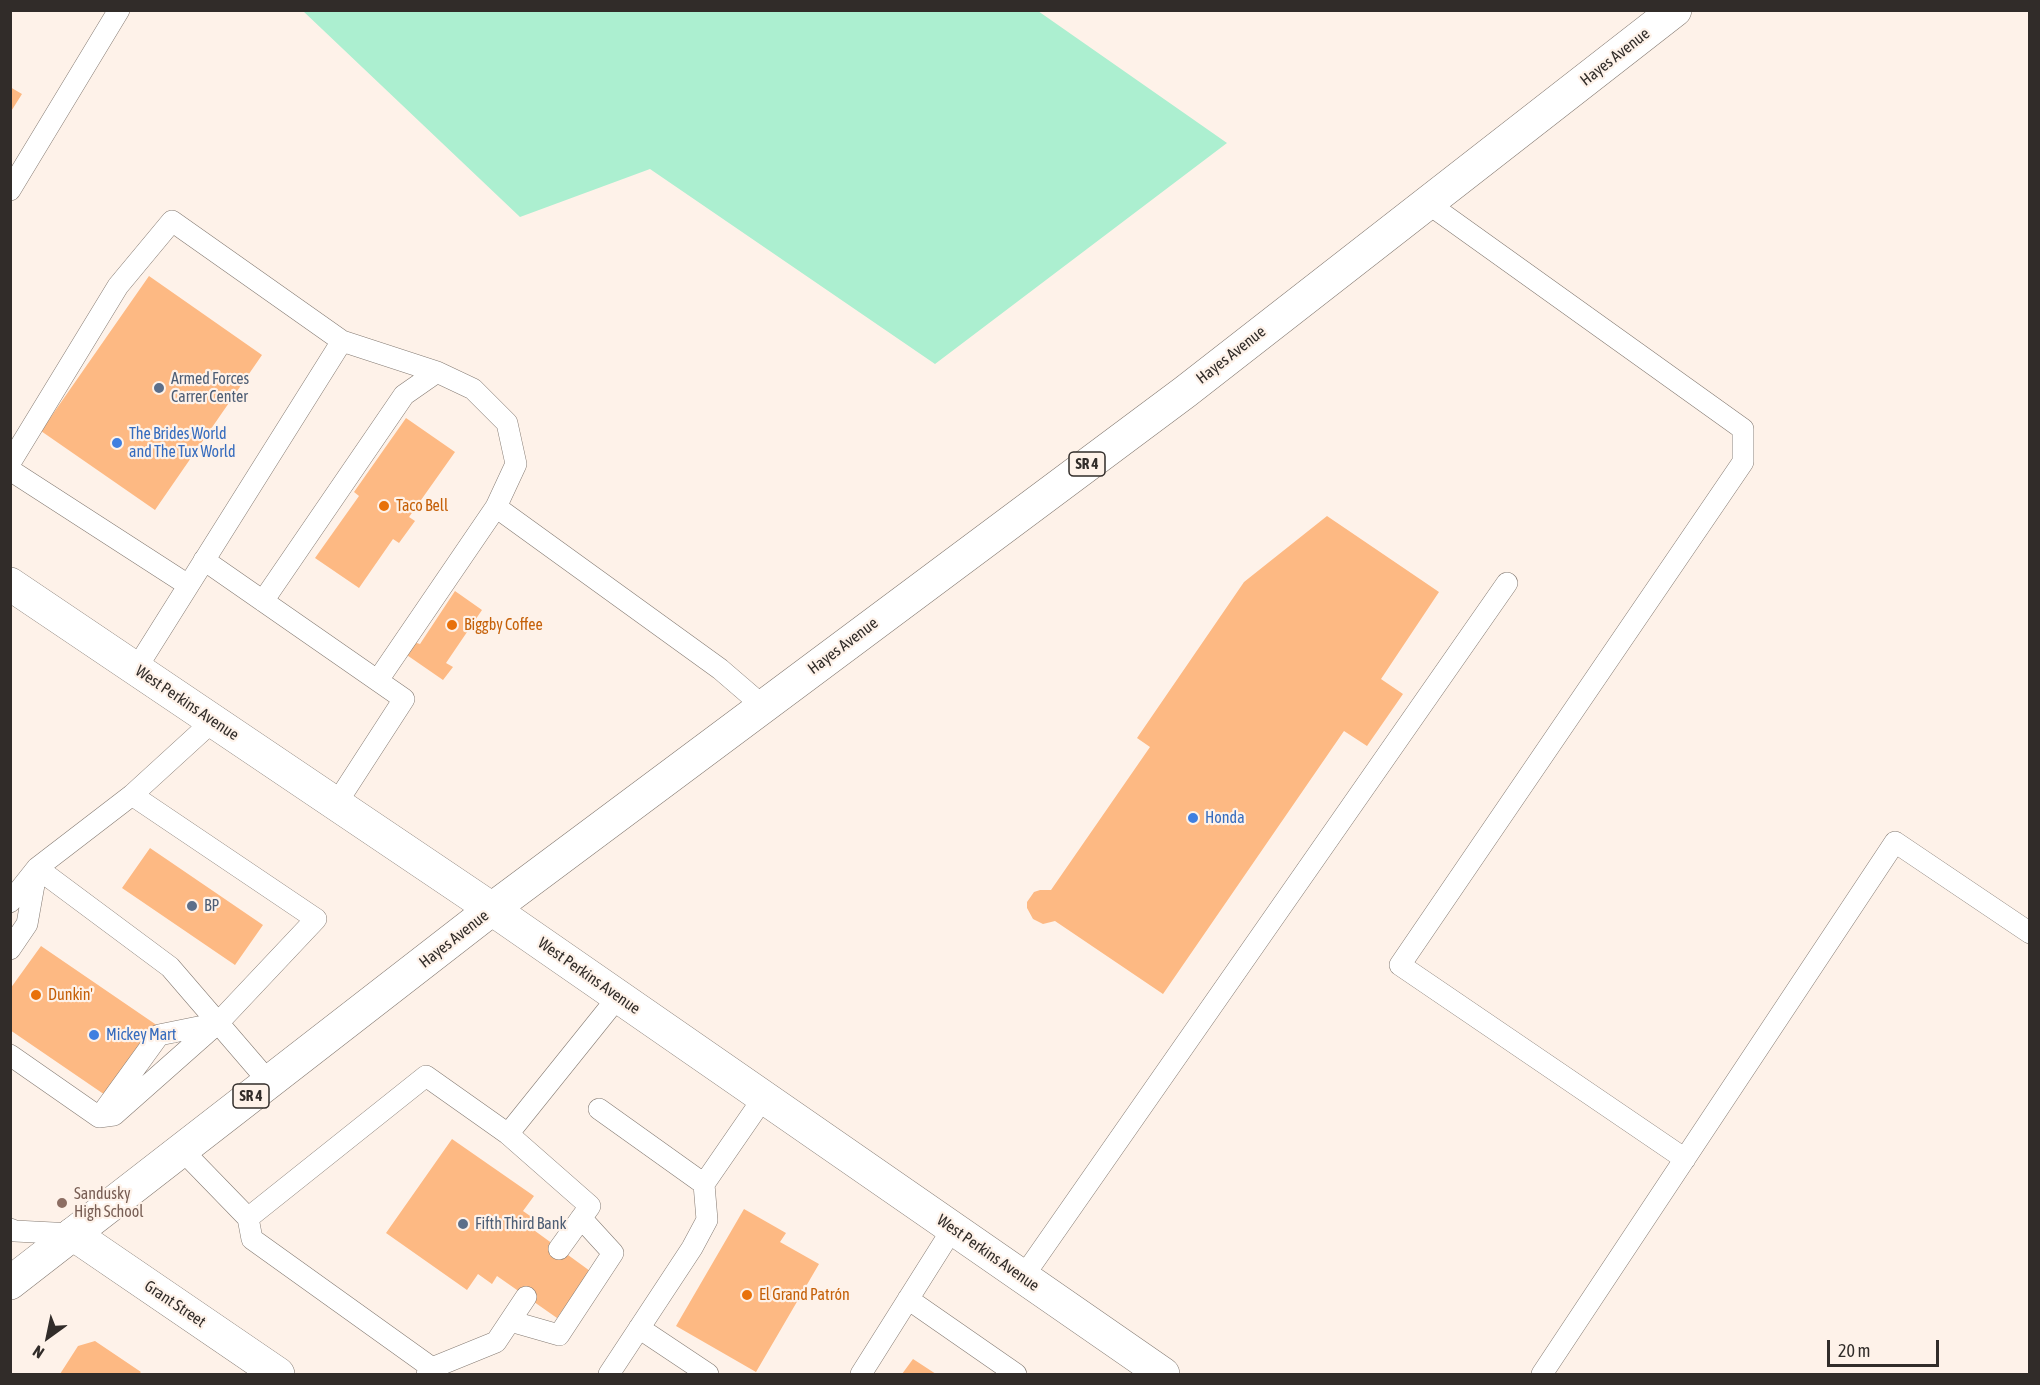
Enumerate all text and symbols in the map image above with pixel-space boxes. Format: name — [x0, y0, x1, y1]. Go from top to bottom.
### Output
street label: Hayes Avenue — [1577, 24, 1653, 90]
street label: Hayes Avenue — [1193, 322, 1269, 388]
place label: Armed Forces Carrer Center — [171, 369, 249, 407]
marker: Armed Forces Carrer Center — [152, 381, 166, 395]
place label: The Brides World and The Tux World — [129, 424, 236, 462]
marker: The Brides World and The Tux World — [110, 436, 124, 450]
road number: SR 4 — [1069, 452, 1105, 476]
place label: Taco Bell — [396, 496, 448, 516]
marker: Taco Bell — [377, 499, 391, 513]
street label: Hayes Avenue — [804, 613, 882, 679]
place label: Biggby Coffee — [464, 615, 543, 635]
marker: Biggby Coffee — [445, 618, 459, 632]
street label: West Perkins Avenue — [132, 661, 242, 745]
place label: Honda — [1205, 808, 1245, 828]
marker: Honda — [1186, 811, 1200, 825]
place label: BP — [204, 896, 219, 916]
marker: BP — [185, 899, 199, 913]
street label: Hayes Avenue — [416, 906, 492, 972]
street label: West Perkins Avenue — [534, 934, 644, 1018]
place label: Dunkin' — [48, 985, 93, 1005]
marker: Dunkin' — [29, 988, 43, 1002]
place label: Mickey Mart — [106, 1025, 176, 1045]
marker: Mickey Mart — [87, 1028, 101, 1042]
road number: SR 4 — [233, 1084, 269, 1108]
place label: Sandusky High School — [74, 1184, 143, 1222]
marker: Sandusky High School — [55, 1196, 69, 1210]
street label: West Perkins Avenue — [933, 1211, 1043, 1295]
place label: Fifth Third Bank — [475, 1214, 567, 1234]
marker: Fifth Third Bank — [456, 1217, 470, 1231]
street label: Grant Street — [141, 1276, 209, 1332]
place label: El Grand Patrón — [759, 1285, 850, 1305]
marker: El Grand Patrón — [740, 1288, 754, 1302]
north arrow — [18, 1307, 78, 1367]
scale bar — [1830, 1328, 1942, 1366]
text: 20 m — [1838, 1340, 1870, 1361]
text: N — [29, 1342, 47, 1362]

